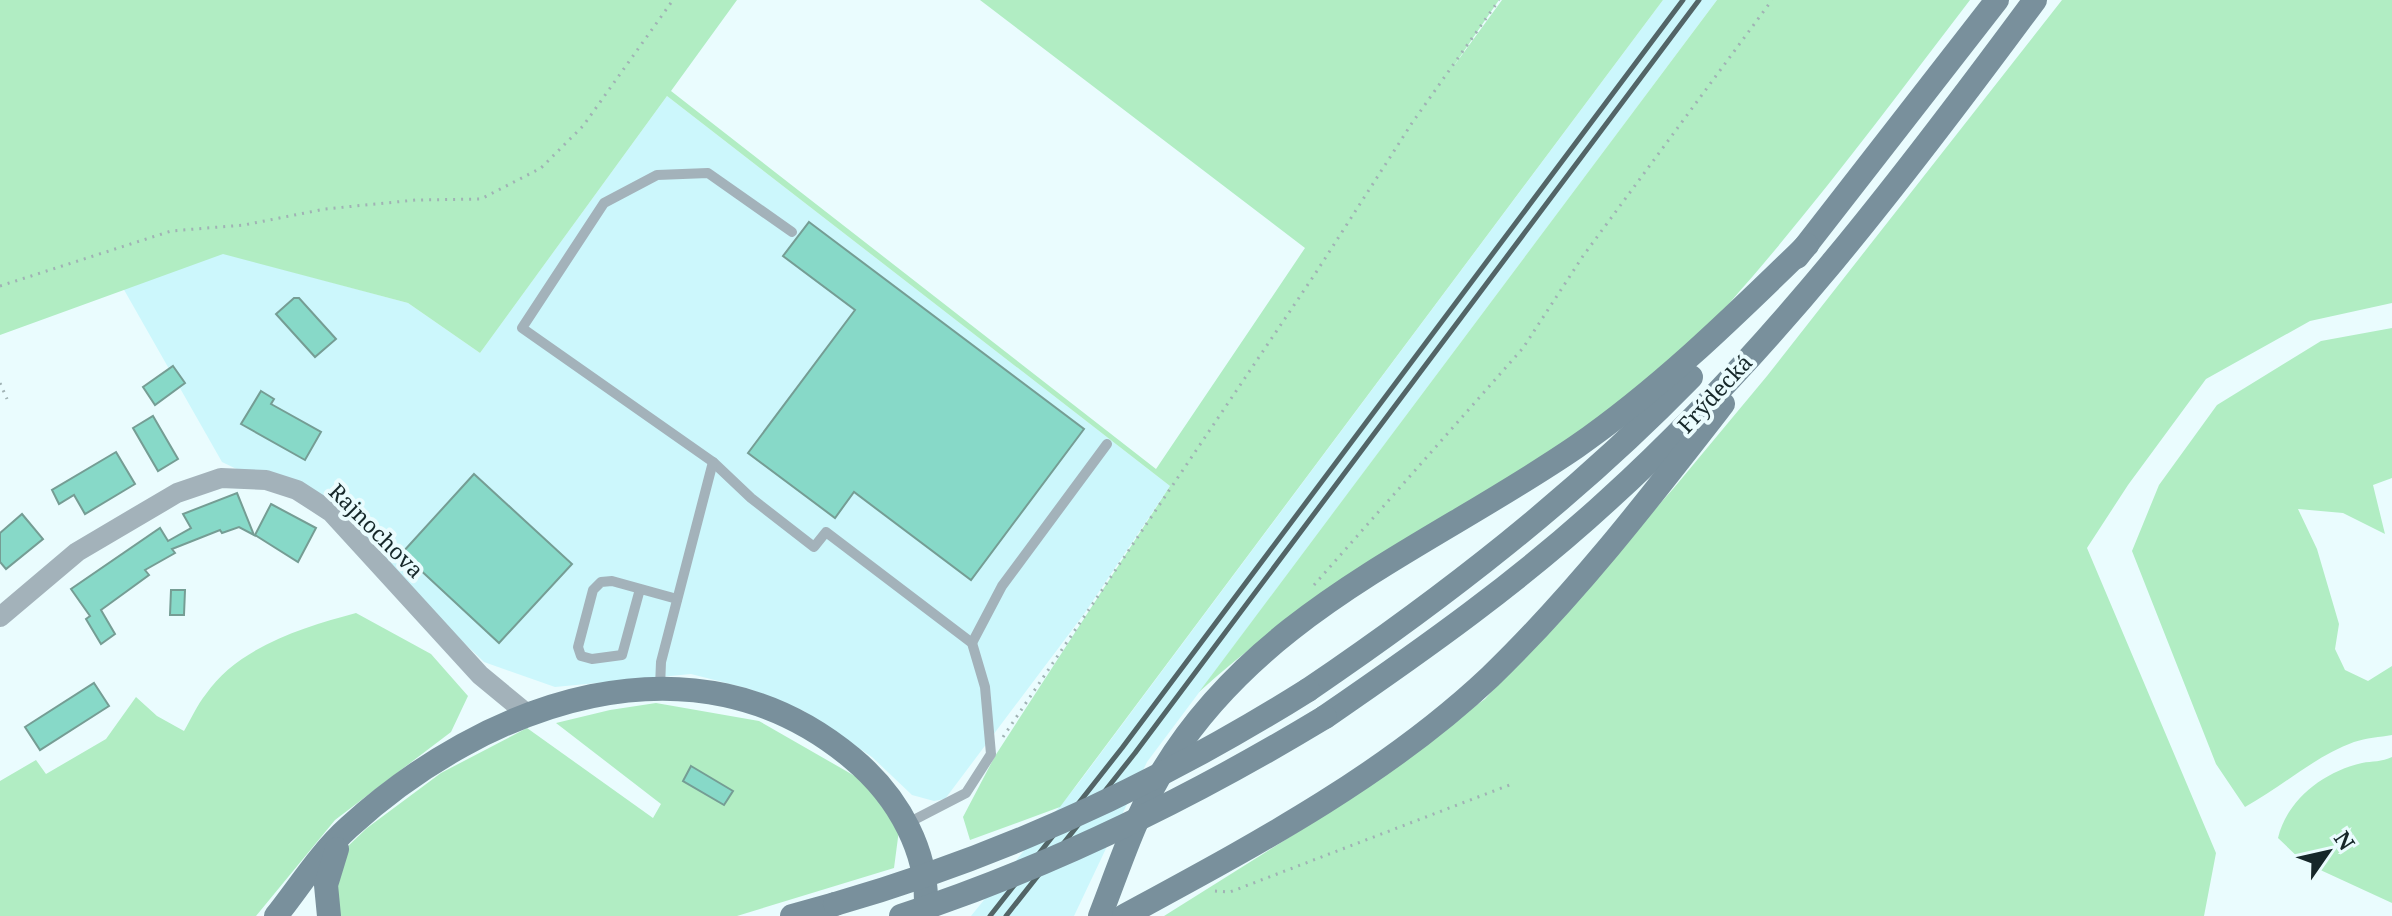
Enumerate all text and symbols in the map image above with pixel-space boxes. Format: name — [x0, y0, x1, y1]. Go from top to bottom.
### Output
street label: Frýdecká — [1670, 347, 1758, 439]
street label: Rajnochova — [323, 476, 431, 584]
north arrow — [2288, 812, 2368, 892]
text: N — [2328, 825, 2363, 856]

